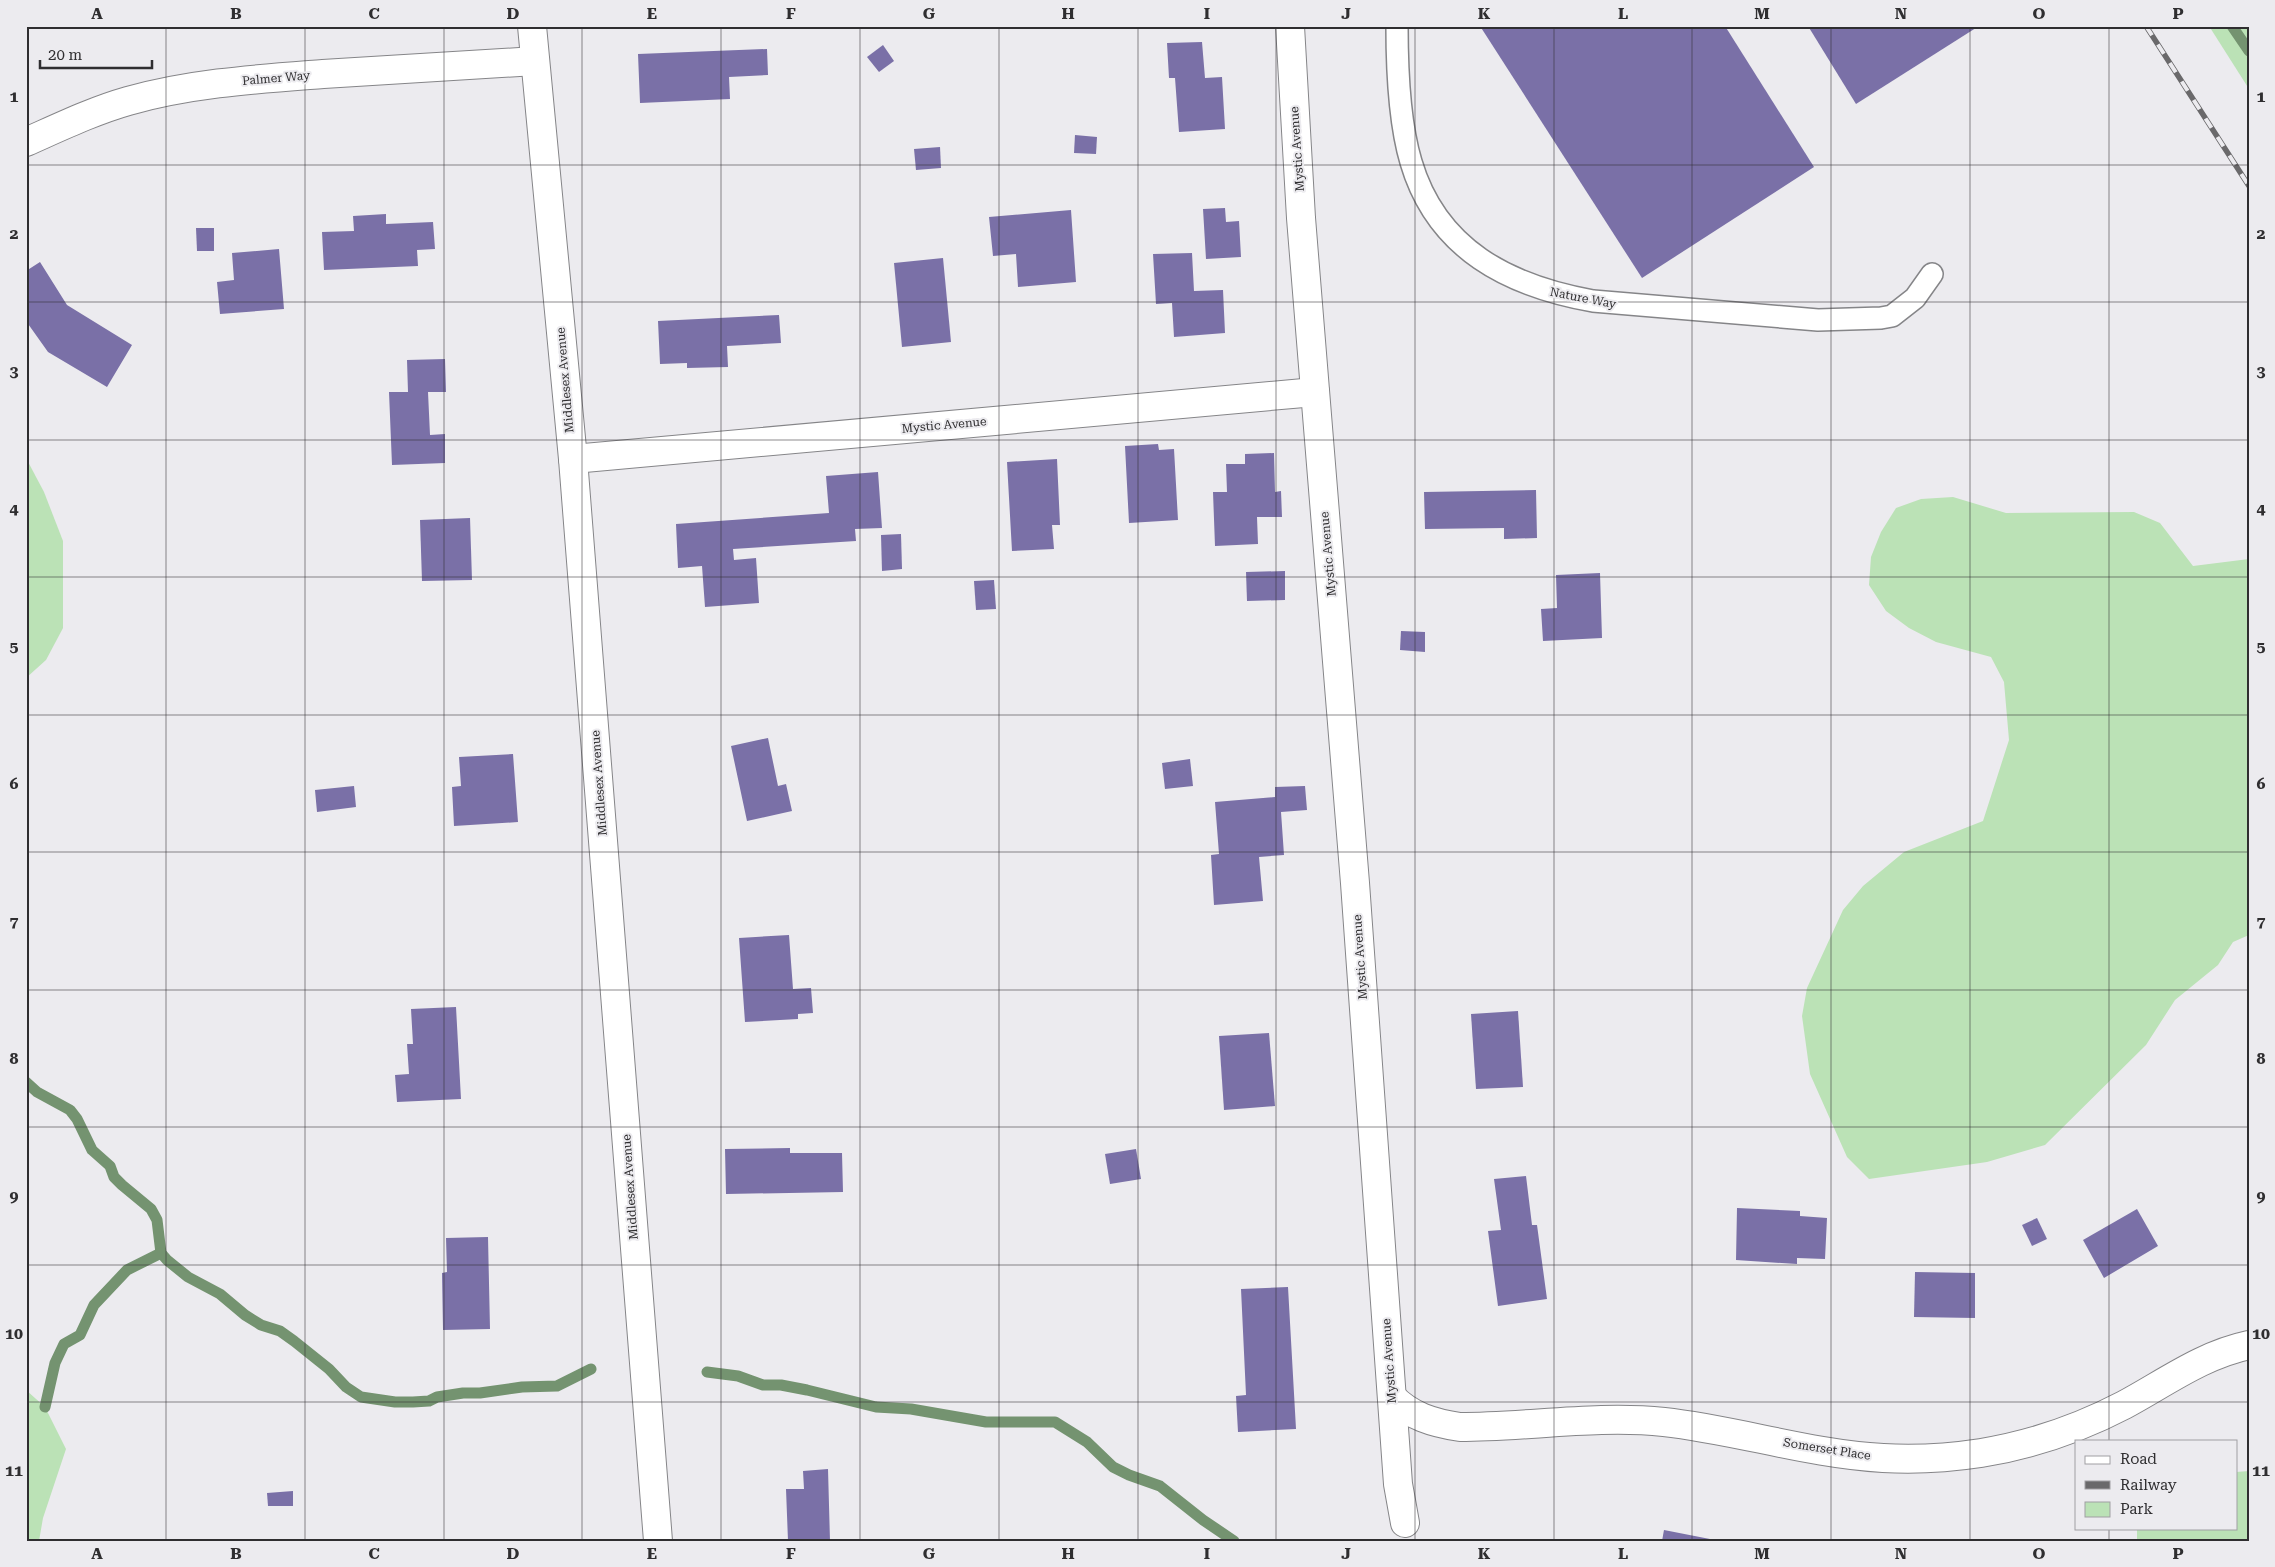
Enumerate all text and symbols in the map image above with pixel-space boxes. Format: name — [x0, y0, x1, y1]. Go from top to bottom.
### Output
text: A — [91, 4, 103, 23]
text: B — [230, 4, 242, 23]
text: C — [368, 4, 380, 23]
text: D — [507, 4, 520, 23]
text: E — [647, 4, 657, 23]
text: F — [786, 4, 796, 23]
text: G — [923, 4, 936, 23]
text: H — [1061, 4, 1075, 23]
text: I — [1204, 4, 1210, 23]
text: J — [1341, 4, 1351, 23]
text: K — [1478, 4, 1491, 23]
text: L — [1618, 4, 1628, 23]
text: M — [1754, 4, 1770, 23]
text: N — [1895, 4, 1907, 23]
text: O — [2033, 4, 2046, 23]
text: P — [2172, 4, 2184, 23]
scale bar — [40, 38, 152, 70]
text: 20 m — [48, 46, 83, 64]
street label: Palmer Way — [241, 68, 311, 88]
text: 1 — [10, 87, 19, 106]
text: 1 — [2257, 87, 2266, 106]
street label: Mystic Avenue — [1287, 106, 1307, 192]
text: 2 — [10, 224, 19, 243]
text: 2 — [2257, 224, 2266, 243]
street label: Nature Way — [1549, 285, 1618, 311]
street label: Middlesex Avenue — [553, 326, 577, 433]
text: 3 — [10, 362, 19, 381]
text: 3 — [2257, 362, 2266, 381]
street label: Mystic Avenue — [901, 414, 987, 436]
text: 4 — [10, 499, 19, 518]
text: 4 — [2257, 499, 2266, 518]
street label: Mystic Avenue — [1317, 511, 1339, 597]
text: 5 — [10, 637, 19, 656]
text: 5 — [2257, 637, 2266, 656]
street label: Middlesex Avenue — [588, 729, 610, 836]
text: 6 — [10, 774, 19, 793]
text: 6 — [2257, 774, 2266, 793]
text: 7 — [10, 912, 19, 931]
text: 7 — [2257, 912, 2266, 931]
street label: Mystic Avenue — [1350, 914, 1370, 1000]
text: 8 — [10, 1049, 19, 1068]
text: 8 — [2257, 1049, 2266, 1068]
street label: Middlesex Avenue — [619, 1133, 641, 1240]
text: 9 — [10, 1187, 19, 1206]
text: 9 — [2257, 1187, 2266, 1206]
street label: Mystic Avenue — [1379, 1318, 1399, 1404]
text: 10 — [5, 1324, 23, 1343]
text: 10 — [2252, 1324, 2270, 1343]
street label: Somerset Place — [1782, 1435, 1872, 1463]
legend — [2075, 1440, 2238, 1530]
text: Road — [2120, 1450, 2157, 1468]
text: 11 — [5, 1461, 23, 1480]
text: 11 — [2252, 1461, 2270, 1480]
text: Railway — [2120, 1476, 2177, 1494]
text: Park — [2120, 1500, 2154, 1518]
text: A — [91, 1544, 103, 1563]
text: B — [230, 1544, 242, 1563]
text: C — [368, 1544, 380, 1563]
text: D — [507, 1544, 520, 1563]
text: E — [647, 1544, 657, 1563]
text: F — [786, 1544, 796, 1563]
text: G — [923, 1544, 936, 1563]
text: H — [1061, 1544, 1075, 1563]
text: I — [1204, 1544, 1210, 1563]
text: J — [1341, 1544, 1351, 1563]
text: K — [1478, 1544, 1491, 1563]
text: L — [1618, 1544, 1628, 1563]
text: M — [1754, 1544, 1770, 1563]
text: N — [1895, 1544, 1907, 1563]
text: O — [2033, 1544, 2046, 1563]
text: P — [2172, 1544, 2184, 1563]

